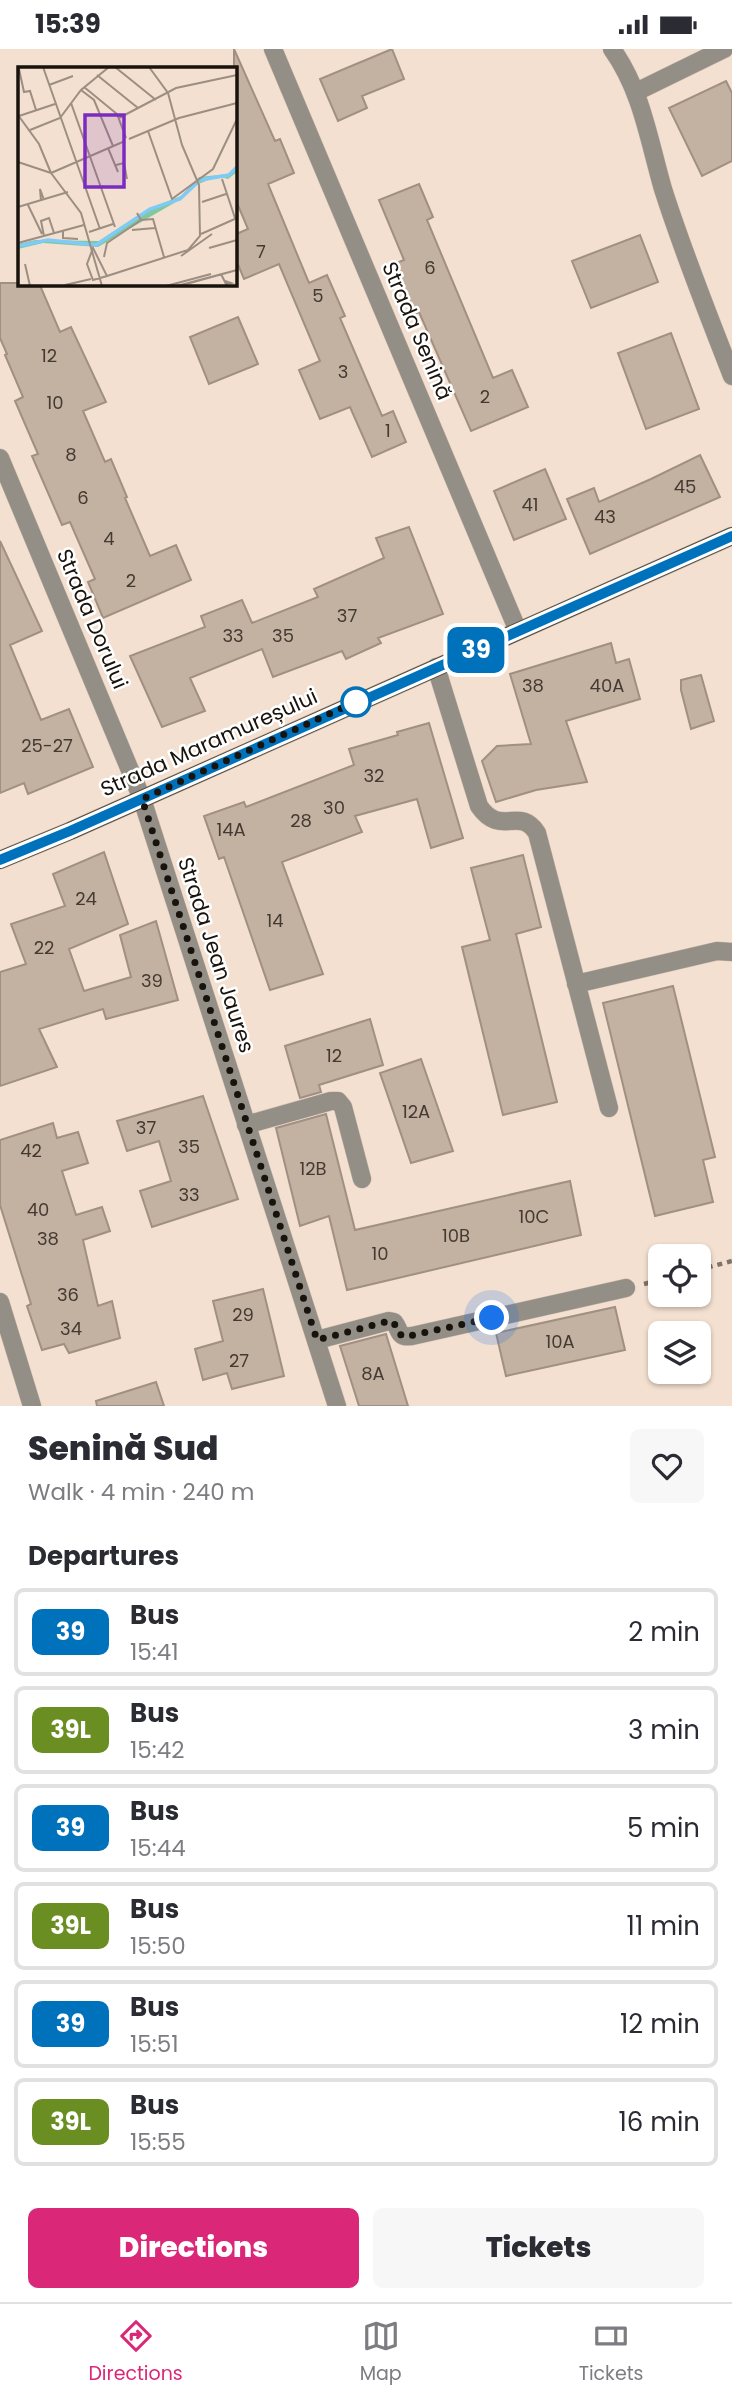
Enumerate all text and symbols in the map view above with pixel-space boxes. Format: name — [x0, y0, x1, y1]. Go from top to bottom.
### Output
text: 15:39 — [35, 6, 101, 42]
inset map — [18, 67, 236, 285]
house number: 7 — [256, 239, 266, 264]
house number: 6 — [424, 255, 436, 280]
street label: Strada Senină — [375, 257, 460, 404]
house number: 5 — [312, 283, 324, 308]
house number: 12 — [41, 343, 57, 368]
house number: 3 — [338, 359, 348, 384]
house number: 2 — [480, 384, 490, 409]
house number: 10 — [46, 390, 64, 415]
house number: 1 — [385, 418, 391, 443]
house number: 8 — [65, 442, 77, 467]
house number: 45 — [674, 474, 696, 499]
house number: 6 — [77, 485, 89, 510]
house number: 41 — [521, 492, 539, 517]
house number: 43 — [594, 504, 616, 529]
house number: 4 — [103, 526, 115, 551]
street label: Strada Dorului — [50, 544, 135, 693]
house number: 2 — [126, 568, 136, 593]
house number: 37 — [337, 603, 357, 628]
house number: 33 — [222, 623, 244, 648]
house number: 35 — [272, 623, 294, 648]
line badge: 39 — [444, 627, 508, 673]
text: 39 — [461, 633, 491, 666]
house number: 38 — [522, 673, 544, 698]
house number: 40A — [590, 673, 624, 698]
street label: Strada Maramureșului — [96, 682, 322, 803]
unlabelled marker — [341, 687, 371, 717]
house number: 25-27 — [21, 733, 73, 758]
house number: 32 — [364, 763, 384, 788]
house number: 30 — [323, 795, 345, 820]
house number: 28 — [290, 808, 312, 833]
house number: 14A — [216, 817, 246, 842]
street label: Strada Jean Jaures — [171, 853, 262, 1056]
house number: 24 — [75, 886, 97, 911]
house number: 14 — [266, 908, 284, 933]
house number: 22 — [34, 935, 54, 960]
house number: 39 — [141, 968, 163, 993]
house number: 12 — [326, 1043, 342, 1068]
house number: 12A — [402, 1099, 430, 1124]
house number: 37 — [136, 1115, 156, 1140]
house number: 35 — [178, 1134, 200, 1159]
house number: 42 — [20, 1138, 42, 1163]
house number: 12B — [299, 1156, 327, 1181]
house number: 33 — [178, 1182, 200, 1207]
house number: 40 — [27, 1197, 49, 1222]
house number: 10C — [519, 1204, 549, 1229]
house number: 10B — [442, 1223, 470, 1248]
house number: 38 — [37, 1226, 59, 1251]
house number: 10 — [371, 1241, 389, 1266]
map controls — [648, 1244, 711, 1384]
button: locate — [648, 1244, 711, 1307]
house number: 36 — [57, 1282, 79, 1307]
your location — [474, 1300, 509, 1335]
house number: 29 — [232, 1302, 254, 1327]
house number: 34 — [60, 1316, 82, 1341]
button: layers — [648, 1321, 711, 1384]
house number: 10A — [545, 1329, 575, 1354]
house number: 27 — [229, 1348, 249, 1373]
house number: 8A — [361, 1361, 385, 1386]
text: Senină Sud — [28, 1425, 219, 1472]
button: heart — [630, 1429, 704, 1503]
text: Walk · 4 min · 240 m — [28, 1476, 254, 1508]
text: Departures — [28, 1538, 179, 1574]
text: Bus — [130, 1597, 179, 1633]
text: 2 min — [628, 1614, 700, 1650]
text: 39 — [56, 1615, 85, 1648]
text: 15:41 — [130, 1636, 179, 1668]
text: Bus — [130, 1695, 179, 1731]
text: 3 min — [628, 1712, 700, 1748]
text: 39L — [50, 1713, 91, 1746]
text: 15:42 — [130, 1734, 184, 1766]
text: Bus — [130, 1793, 179, 1829]
text: 5 min — [627, 1810, 700, 1846]
text: 39 — [56, 1811, 85, 1844]
text: 15:44 — [130, 1832, 186, 1864]
text: Bus — [130, 1891, 179, 1927]
text: 11 min — [627, 1908, 700, 1944]
text: 39L — [50, 1909, 91, 1942]
text: 15:50 — [130, 1930, 186, 1962]
text: Bus — [130, 1989, 179, 2025]
text: 12 min — [620, 2006, 700, 2042]
text: 39 — [56, 2007, 85, 2040]
text: 15:51 — [130, 2028, 179, 2060]
text: Bus — [130, 2087, 179, 2123]
text: 16 min — [618, 2104, 700, 2140]
text: 39L — [50, 2105, 91, 2138]
text: 15:55 — [130, 2126, 186, 2158]
button: Directions — [28, 2208, 359, 2288]
button: Tickets — [373, 2208, 704, 2288]
tab: Directions — [88, 2317, 183, 2388]
tab: Map — [360, 2317, 402, 2388]
tab: Tickets — [579, 2317, 644, 2388]

